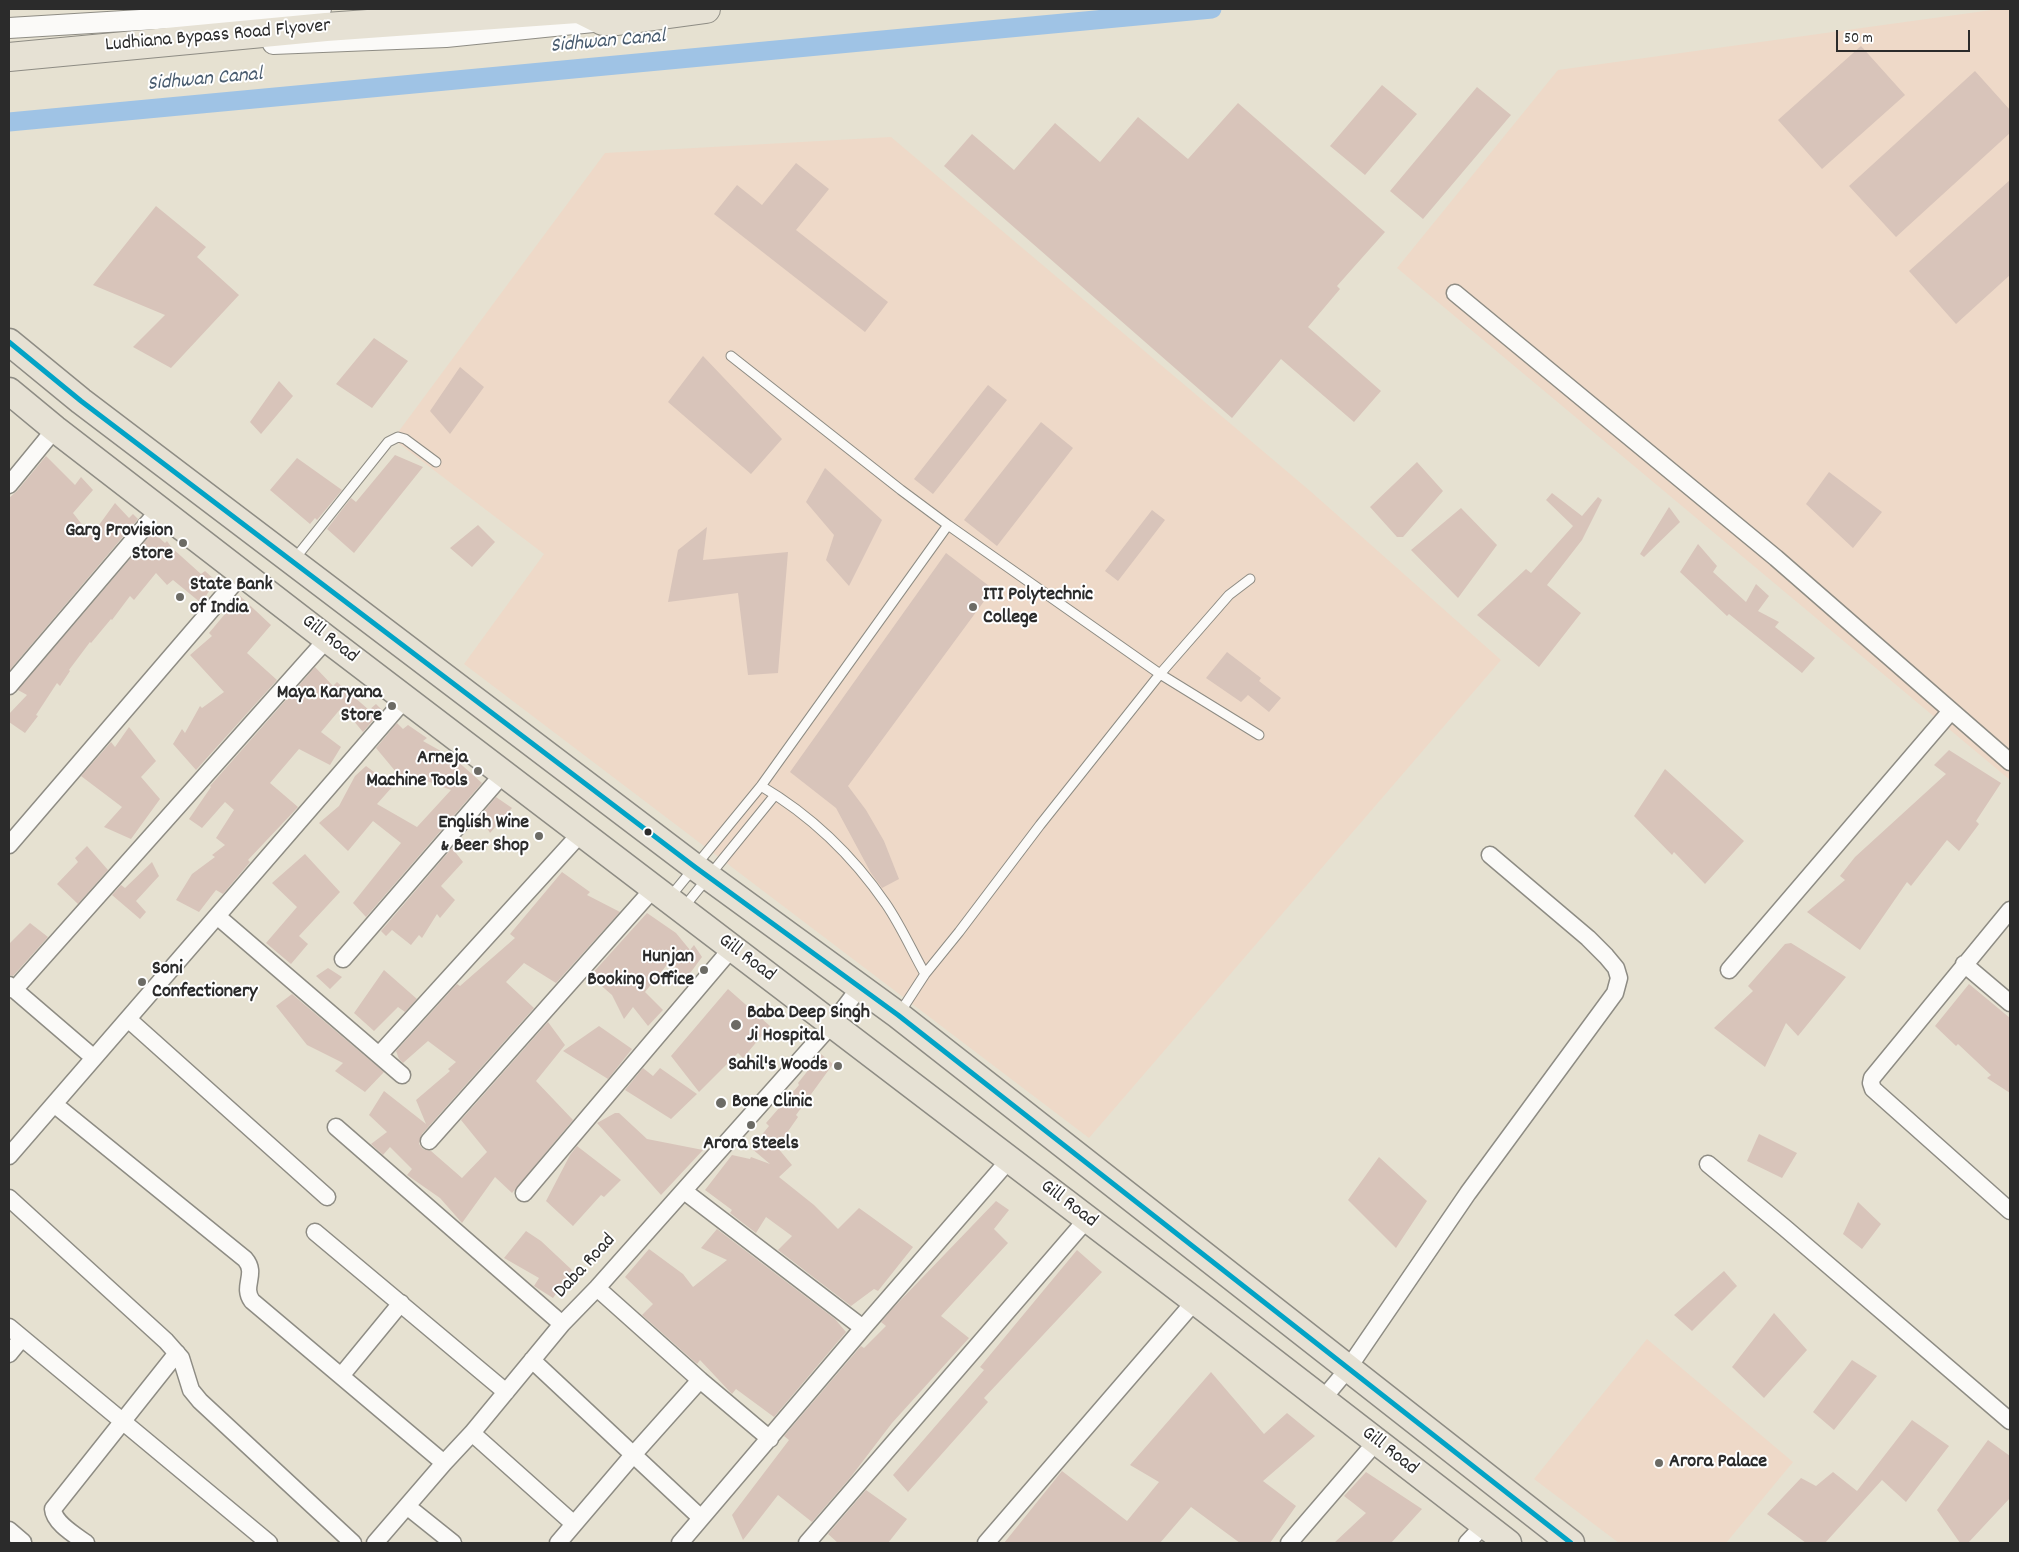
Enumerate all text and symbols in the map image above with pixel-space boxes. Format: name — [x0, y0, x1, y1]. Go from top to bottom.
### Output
street label: Ludhiana Bypass Road Flyover — [104, 15, 332, 59]
scale bar — [1839, 20, 1973, 52]
water label: Sidhwan Canal — [550, 25, 666, 61]
text: 50 m — [1844, 28, 1873, 50]
water label: Sidhwan Canal — [147, 63, 263, 99]
place label: Garg Provision Store — [65, 520, 173, 567]
marker: Garg Provision Store — [177, 537, 189, 549]
place label: State Bank of India — [190, 574, 273, 621]
place label: ITI Polytechnic College — [983, 584, 1093, 631]
marker: State Bank of India — [174, 591, 186, 603]
marker: ITI Polytechnic College — [967, 601, 979, 613]
street label: Gill Road — [296, 610, 362, 670]
place label: Maya Karyana Store — [277, 682, 382, 729]
marker: Maya Karyana Store — [386, 700, 398, 712]
place label: Arneja Machine Tools — [366, 747, 468, 794]
marker: Arneja Machine Tools — [472, 765, 484, 777]
place label: English Wine & Beer Shop — [438, 812, 529, 859]
unlabelled marker — [643, 827, 653, 837]
marker: English Wine & Beer Shop — [533, 830, 545, 842]
street label: Gill Road — [713, 930, 779, 988]
place label: Hunjan Booking Office — [587, 946, 694, 993]
place label: Soni Confectionery — [152, 958, 257, 1005]
marker: Hunjan Booking Office — [698, 964, 710, 976]
marker: Soni Confectionery — [136, 976, 148, 988]
place label: Baba Deep Singh Ji Hospital — [747, 1002, 870, 1049]
marker: Baba Deep Singh Ji Hospital — [729, 1018, 743, 1032]
place label: Sahil's Woods — [728, 1054, 828, 1078]
marker: Sahil's Woods — [832, 1060, 844, 1072]
place label: Bone Clinic — [732, 1091, 812, 1115]
marker: Bone Clinic — [714, 1096, 728, 1110]
marker: Arora Steels — [745, 1119, 757, 1131]
place label: Arora Steels — [703, 1133, 799, 1157]
street label: Gill Road — [1035, 1176, 1101, 1234]
street label: Daba Road — [550, 1230, 622, 1304]
street label: Gill Road — [1356, 1422, 1422, 1482]
place label: Arora Palace — [1669, 1451, 1767, 1475]
marker: Arora Palace — [1653, 1457, 1665, 1469]

